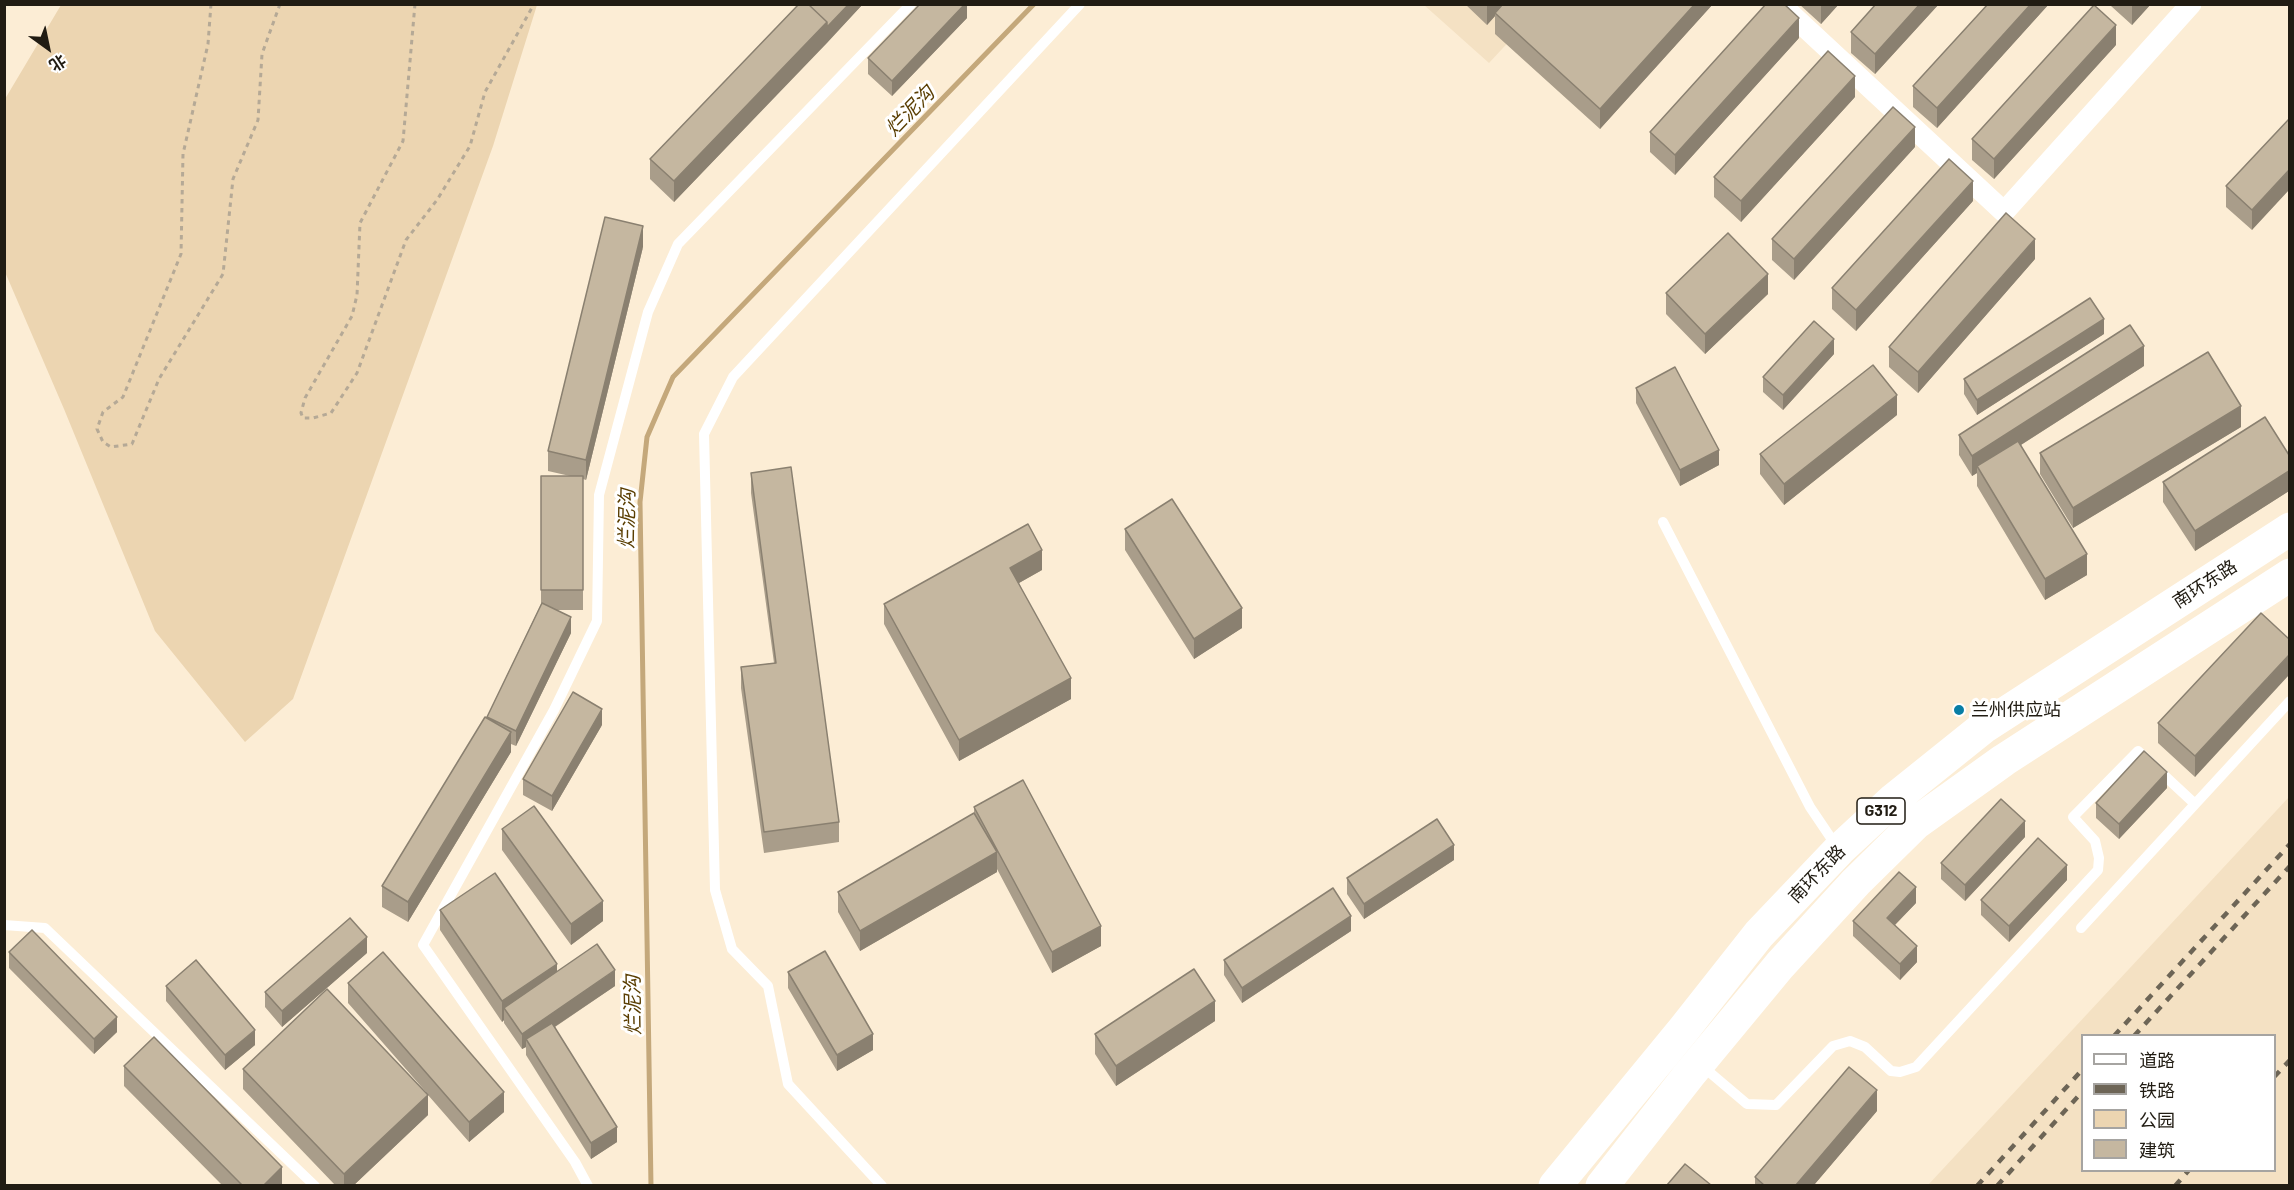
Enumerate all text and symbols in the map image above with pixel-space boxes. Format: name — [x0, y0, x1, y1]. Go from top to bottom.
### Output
north arrow — [18, 18, 78, 78]
text: 北 — [46, 51, 70, 76]
water label: 烂泥沟 — [881, 81, 939, 141]
water label: 烂泥沟 — [614, 489, 640, 549]
street label: 南环东路 — [2169, 555, 2241, 613]
place label: 兰州供应站 — [1971, 699, 2061, 721]
marker: 兰州供应站 — [1952, 703, 1966, 717]
road number: G312 — [1857, 798, 1905, 824]
street label: 南环东路 — [1784, 841, 1850, 907]
water label: 烂泥沟 — [620, 975, 646, 1035]
legend — [2081, 1034, 2276, 1172]
text: 道路 — [2139, 1049, 2175, 1071]
text: 铁路 — [2139, 1079, 2175, 1101]
text: 公园 — [2139, 1109, 2175, 1131]
text: 建筑 — [2139, 1139, 2175, 1161]

